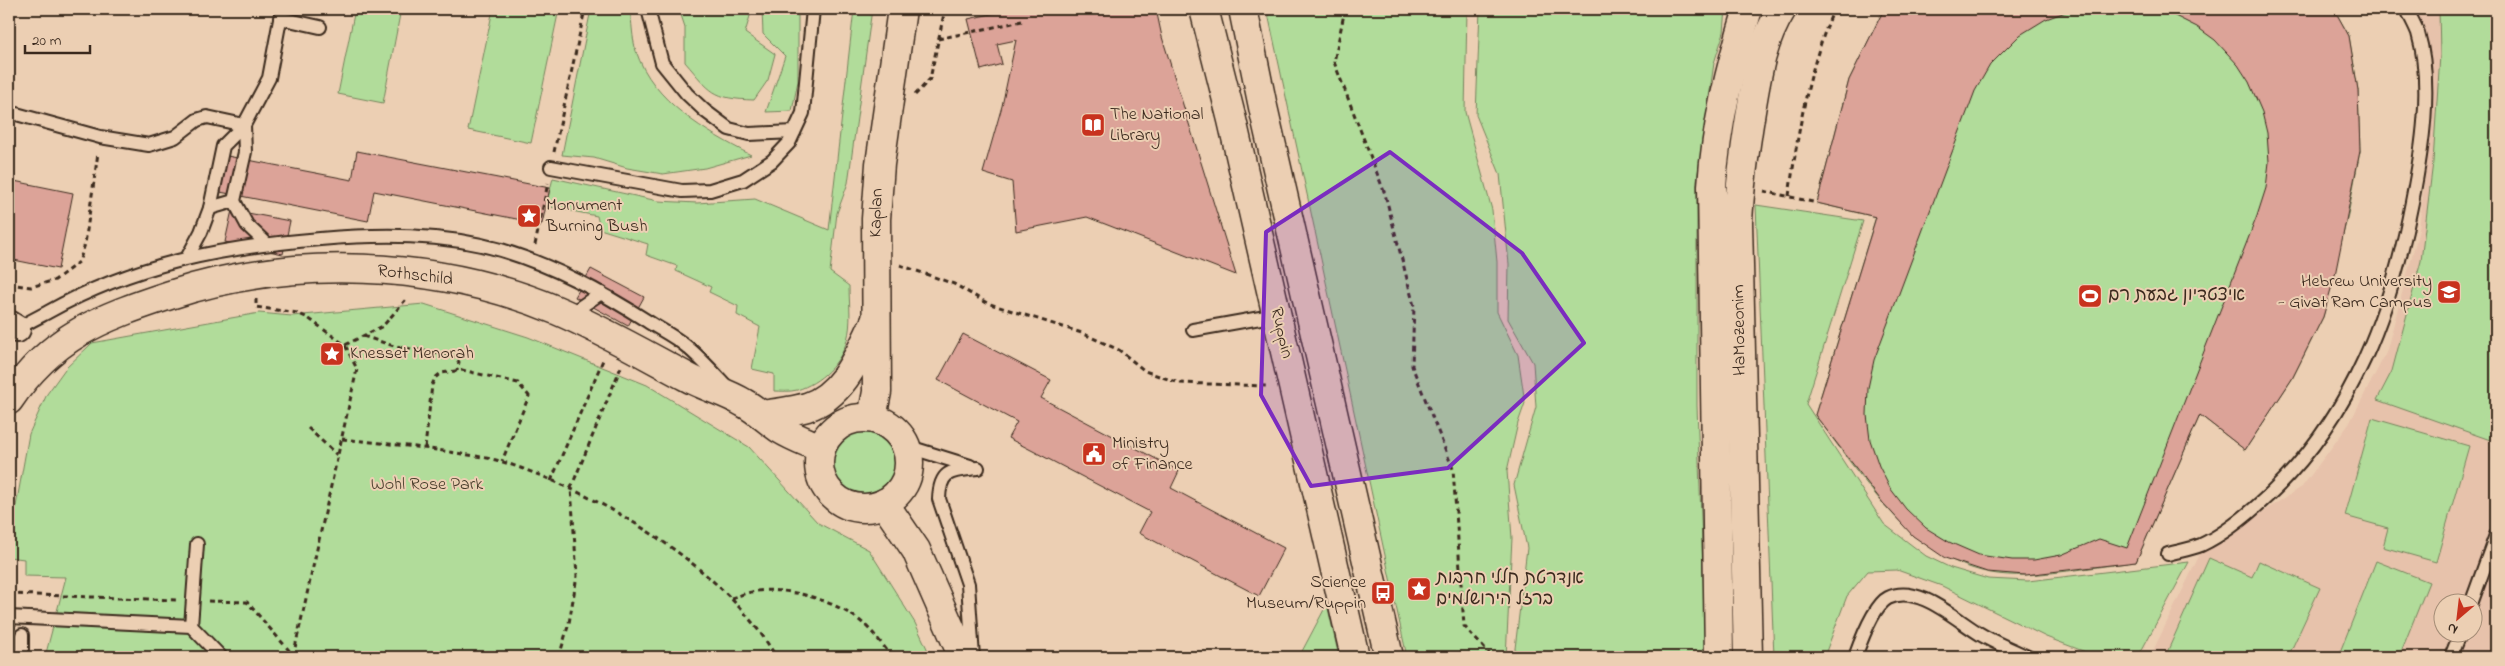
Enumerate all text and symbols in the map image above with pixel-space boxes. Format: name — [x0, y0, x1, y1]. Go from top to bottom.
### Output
scale bar — [25, 22, 90, 54]
text: 20 m — [32, 30, 62, 52]
place label: The National Library — [1110, 102, 1204, 149]
library icon: The National Library — [1080, 112, 1106, 138]
street label: Kaplan — [863, 188, 891, 238]
place label: Monument Burning Bush — [545, 193, 648, 241]
place icon: Monument Burning Bush — [516, 203, 542, 229]
street label: Rothschild — [376, 258, 454, 294]
place label: Hebrew University - Givat Ram Campus — [2278, 269, 2432, 316]
school or university icon: Hebrew University - Givat Ram Campus — [2436, 279, 2462, 305]
sports icon: איצטדיון גבעת רם — [2077, 283, 2103, 309]
place label: איצטדיון גבעת רם — [2108, 283, 2245, 309]
street label: HaMozeonim — [1726, 284, 1754, 376]
street label: Ruppin — [1262, 305, 1300, 361]
place icon: Knesset Menorah — [319, 341, 345, 367]
place label: Knesset Menorah — [350, 341, 474, 367]
place label: Ministry of Finance — [1112, 431, 1194, 478]
public building icon: Ministry of Finance — [1081, 441, 1107, 467]
park label: Wohl Rose Park — [371, 472, 483, 498]
place label: אנדרטת חללי חרבות ברזל הירושלמים — [1435, 566, 1584, 613]
place label: Science Museum/Ruppin — [1246, 570, 1367, 617]
place icon: אנדרטת חללי חרבות ברזל הירושלמים — [1406, 576, 1432, 602]
bus stop icon: Science Museum/Ruppin — [1370, 580, 1396, 606]
north arrow — [2432, 594, 2482, 644]
text: N — [2443, 617, 2462, 640]

